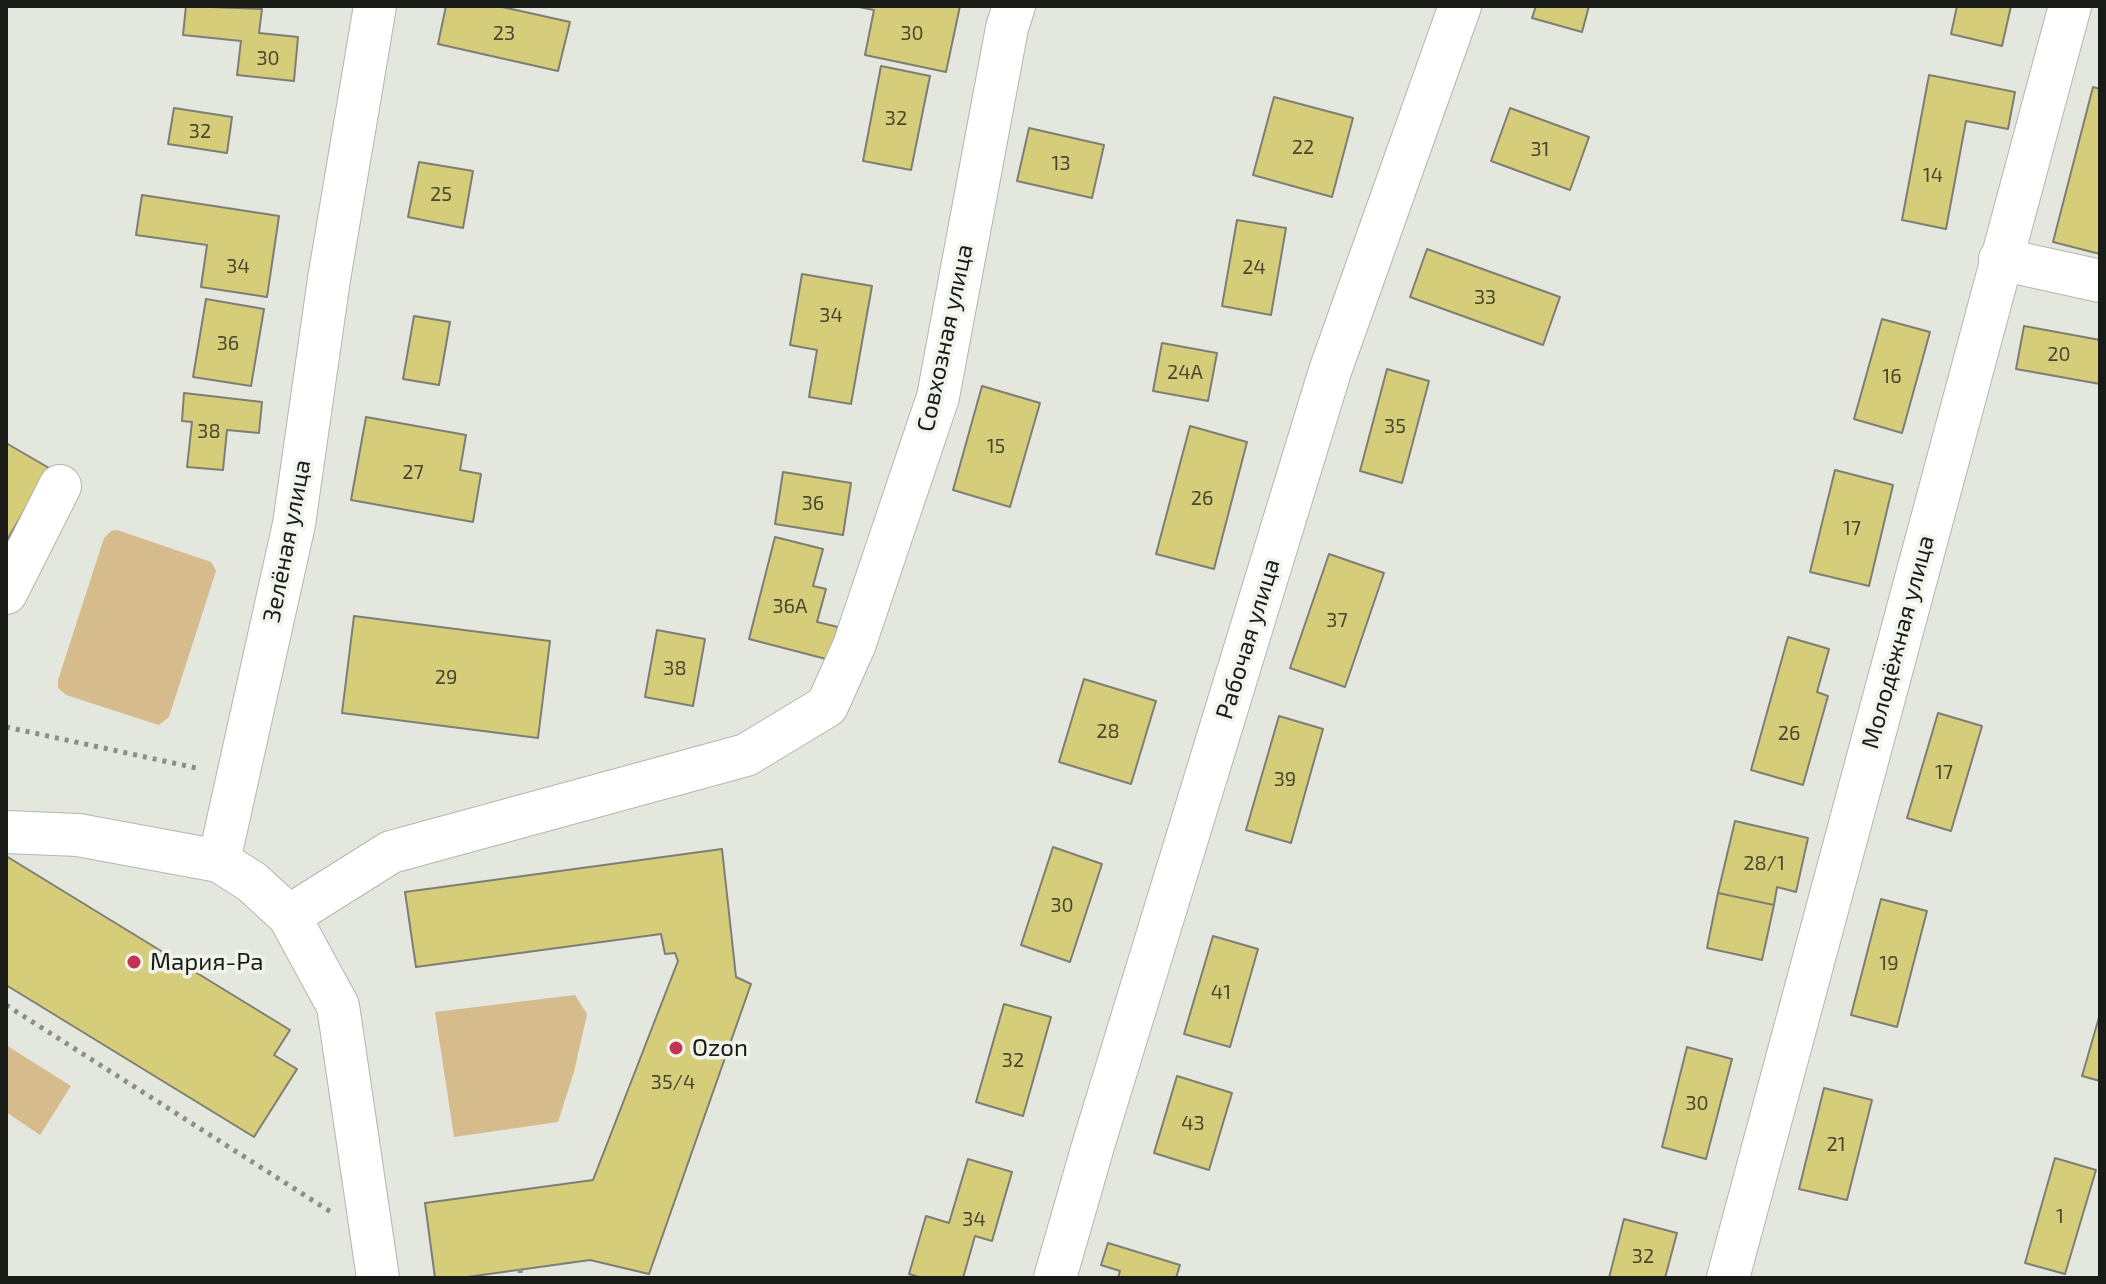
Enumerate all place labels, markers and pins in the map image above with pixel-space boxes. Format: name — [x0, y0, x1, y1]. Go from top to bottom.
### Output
place label: Мария-Ра — [150, 948, 264, 976]
marker: Мария-Ра — [125, 953, 143, 971]
place label: Ozon — [692, 1034, 748, 1062]
marker: Ozon — [667, 1039, 685, 1057]

